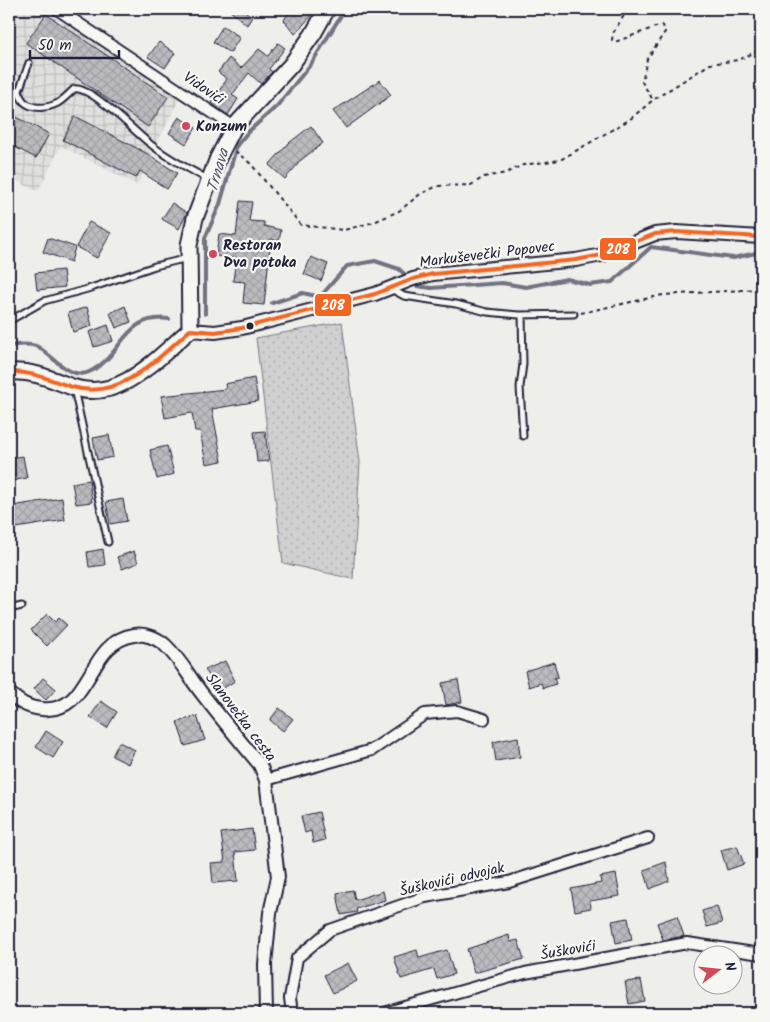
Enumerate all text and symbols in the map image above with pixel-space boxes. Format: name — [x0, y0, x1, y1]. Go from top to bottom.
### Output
scale bar — [30, 28, 119, 60]
text: 50 m — [38, 34, 72, 58]
street label: Vidovići — [178, 66, 230, 112]
place label: Konzum — [196, 115, 247, 139]
marker: Konzum — [180, 120, 192, 132]
water label: Trnava — [200, 144, 237, 195]
place label: Restoran Dva potoka — [223, 234, 297, 275]
street label: Markuševečki Popovec — [418, 235, 557, 275]
line badge: 208 — [599, 237, 637, 261]
text: 208 — [606, 239, 631, 261]
marker: Restoran Dva potoka — [207, 248, 219, 260]
line badge: 208 — [314, 293, 352, 317]
text: 208 — [321, 295, 346, 317]
unlabelled marker — [245, 321, 255, 331]
street label: Slanovečka cesta — [199, 668, 282, 767]
street label: Šuškovići odvojak — [397, 856, 508, 904]
street label: Šuškovići — [539, 934, 599, 968]
north arrow — [692, 944, 742, 994]
text: N — [718, 959, 741, 974]

